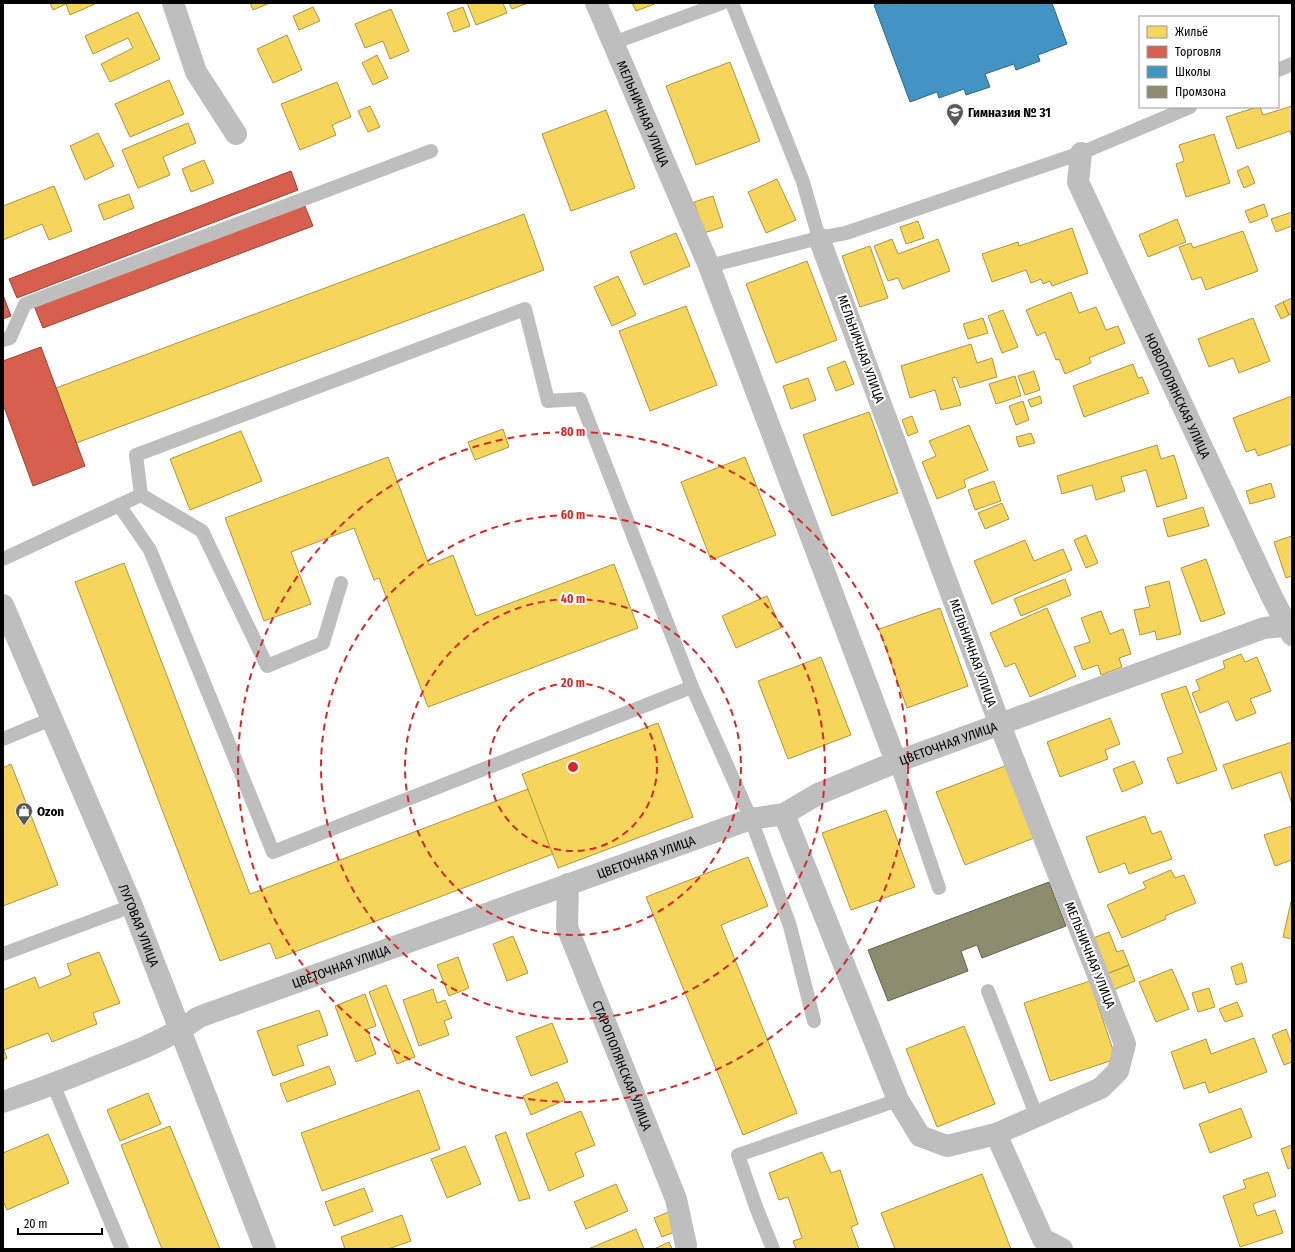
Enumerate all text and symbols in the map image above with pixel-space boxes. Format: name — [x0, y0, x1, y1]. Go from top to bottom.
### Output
legend — [1139, 16, 1279, 108]
text: Жильё — [1175, 25, 1208, 39]
text: Торговля — [1175, 45, 1221, 59]
street label: МЕЛЬНИЧНАЯ УЛИЦА — [614, 58, 673, 169]
text: Школы — [1175, 65, 1211, 79]
text: Промзона — [1175, 85, 1226, 99]
school or university icon: Гимназия № 31 — [945, 102, 965, 127]
place label: Гимназия № 31 — [968, 105, 1051, 120]
street label: МЕЛЬНИЧНАЯ УЛИЦА — [834, 293, 888, 405]
street label: НОВОПОЛЯНСКАЯ УЛИЦА — [1142, 331, 1214, 461]
text: 80 m — [561, 425, 585, 439]
text: 60 m — [561, 508, 585, 522]
text: 40 m — [561, 592, 585, 606]
street label: МЕЛЬНИЧНАЯ УЛИЦА — [946, 597, 1000, 709]
text: 20 m — [560, 676, 585, 690]
street label: ЦВЕТОЧНАЯ УЛИЦА — [897, 718, 999, 768]
centre of rings — [566, 760, 580, 774]
shop icon: Ozon — [14, 801, 34, 826]
place label: Ozon — [37, 804, 64, 819]
street label: ЦВЕТОЧНАЯ УЛИЦА — [595, 832, 697, 881]
street label: ЛУГОВАЯ УЛИЦА — [116, 882, 162, 969]
street label: МЕЛЬНИЧНАЯ УЛИЦА — [1062, 899, 1118, 1011]
street label: ЦВЕТОЧНАЯ УЛИЦА — [290, 942, 392, 991]
street label: СТАРОПОЛЯНСКАЯ УЛИЦА — [590, 998, 655, 1133]
scale bar — [18, 1210, 102, 1236]
text: 20 m — [24, 1217, 48, 1231]

